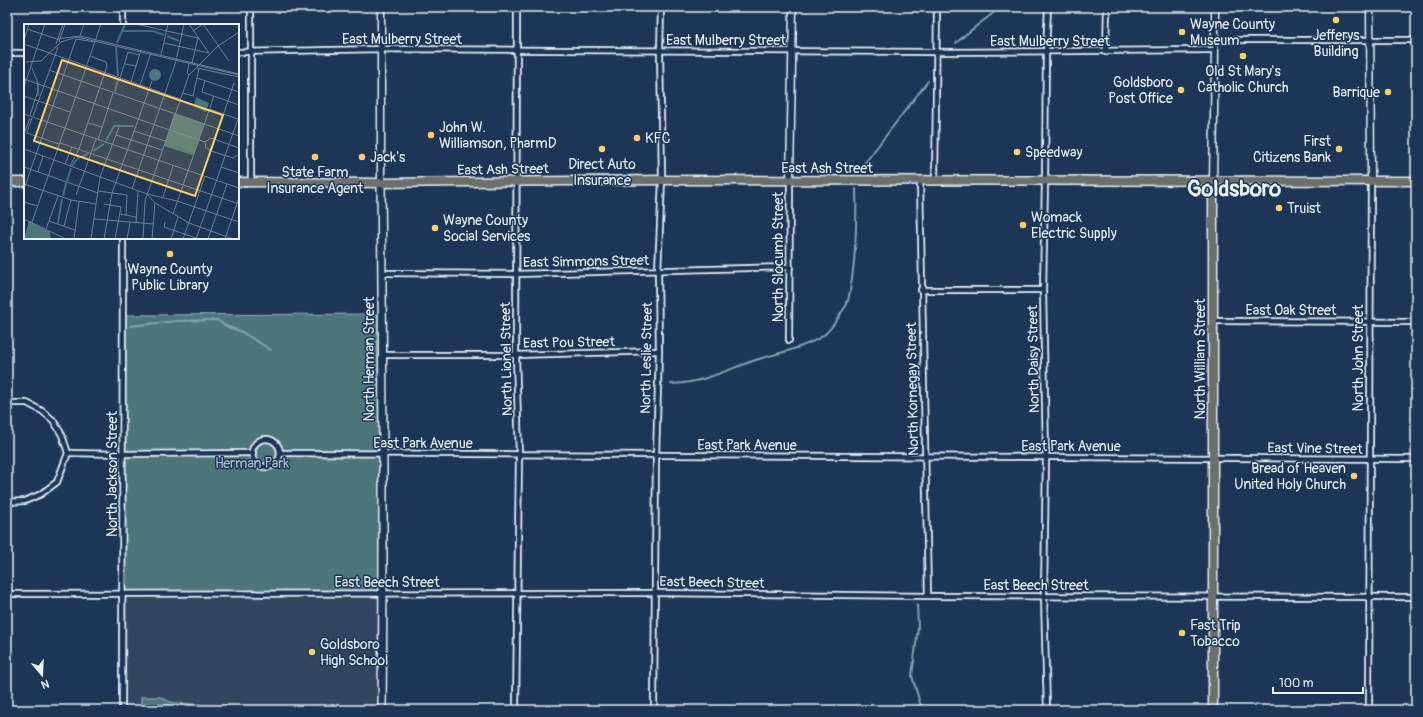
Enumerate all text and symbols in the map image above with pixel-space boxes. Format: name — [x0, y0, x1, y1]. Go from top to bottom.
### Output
marker: Jefferys Building — [1331, 15, 1341, 25]
place label: Wayne County Museum — [1190, 16, 1275, 49]
inset map — [24, 24, 239, 239]
marker: Wayne County Museum — [1177, 27, 1187, 37]
place label: Jefferys Building — [1313, 27, 1360, 60]
street label: East Mulberry Street — [342, 31, 462, 48]
street label: East Mulberry Street — [666, 32, 786, 49]
street label: East Mulberry Street — [990, 33, 1110, 50]
marker: Old St Mary's Catholic Church — [1238, 51, 1248, 61]
place label: Old St Mary's Catholic Church — [1197, 63, 1289, 96]
place label: Goldsboro Post Office — [1108, 74, 1173, 107]
place label: Barrique — [1333, 84, 1380, 101]
marker: Goldsboro Post Office — [1176, 85, 1186, 95]
marker: Barrique — [1383, 87, 1393, 97]
place label: John W. Williamson, PharmD — [439, 119, 557, 152]
marker: John W. Williamson, PharmD — [426, 130, 436, 140]
place label: KFC — [645, 130, 671, 147]
marker: KFC — [632, 133, 642, 143]
place label: First Citizens Bank — [1253, 133, 1331, 166]
marker: Direct Auto Insurance — [597, 144, 607, 154]
place label: Speedway — [1025, 144, 1082, 161]
marker: First Citizens Bank — [1334, 144, 1344, 154]
marker: Speedway — [1012, 147, 1022, 157]
place label: Jack's — [370, 149, 406, 166]
marker: State Farm Insurance Agent — [310, 152, 320, 162]
marker: Jack's — [357, 152, 367, 162]
place label: Direct Auto Insurance — [568, 156, 636, 189]
street label: East Ash Street — [457, 160, 549, 179]
street label: East Ash Street — [781, 160, 873, 177]
place label: State Farm Insurance Agent — [267, 164, 364, 197]
district label: Goldsboro — [1187, 175, 1281, 203]
street label: North Slocumb Street — [770, 192, 787, 322]
place label: Truist — [1287, 200, 1321, 217]
marker: Truist — [1274, 203, 1284, 213]
place label: Womack Electric Supply — [1031, 209, 1117, 242]
place label: Wayne County Social Services — [443, 212, 531, 245]
marker: Womack Electric Supply — [1018, 220, 1028, 230]
marker: Wayne County Social Services — [430, 223, 440, 233]
marker: Wayne County Public Library — [165, 249, 175, 259]
street label: East Simmons Street — [523, 252, 650, 271]
place label: Wayne County Public Library — [128, 261, 212, 294]
street label: North Herman Street — [361, 296, 378, 421]
street label: North William Street — [1192, 298, 1209, 419]
street label: North Lionel Street — [497, 301, 516, 416]
street label: North Leslie Street — [637, 302, 656, 414]
street label: East Oak Street — [1246, 302, 1337, 319]
street label: North Daisy Street — [1024, 304, 1043, 413]
street label: North John Street — [1350, 304, 1367, 411]
street label: North Kornegay Street — [903, 322, 922, 456]
street label: East Pou Street — [523, 333, 616, 352]
street label: North Jackson Street — [104, 411, 121, 537]
street label: East Park Avenue — [373, 435, 473, 452]
street label: East Park Avenue — [697, 437, 797, 454]
street label: East Park Avenue — [1021, 438, 1121, 455]
street label: East Vine Street — [1267, 439, 1363, 458]
park label: Herman Park — [215, 455, 289, 472]
place label: Bread of Heaven United Holy Church — [1234, 460, 1346, 493]
marker: Bread of Heaven United Holy Church — [1349, 471, 1359, 481]
street label: East Beech Street — [659, 573, 765, 592]
street label: East Beech Street — [334, 574, 440, 591]
street label: East Beech Street — [983, 577, 1089, 594]
place label: Fast Trip Tobacco — [1190, 617, 1241, 650]
marker: Fast Trip Tobacco — [1177, 628, 1187, 638]
place label: Goldsboro High School — [320, 636, 388, 669]
marker: Goldsboro High School — [307, 647, 317, 657]
north arrow — [22, 655, 62, 695]
scale bar — [1273, 669, 1363, 695]
text: 100 m — [1279, 676, 1314, 691]
text: N — [39, 677, 51, 692]

